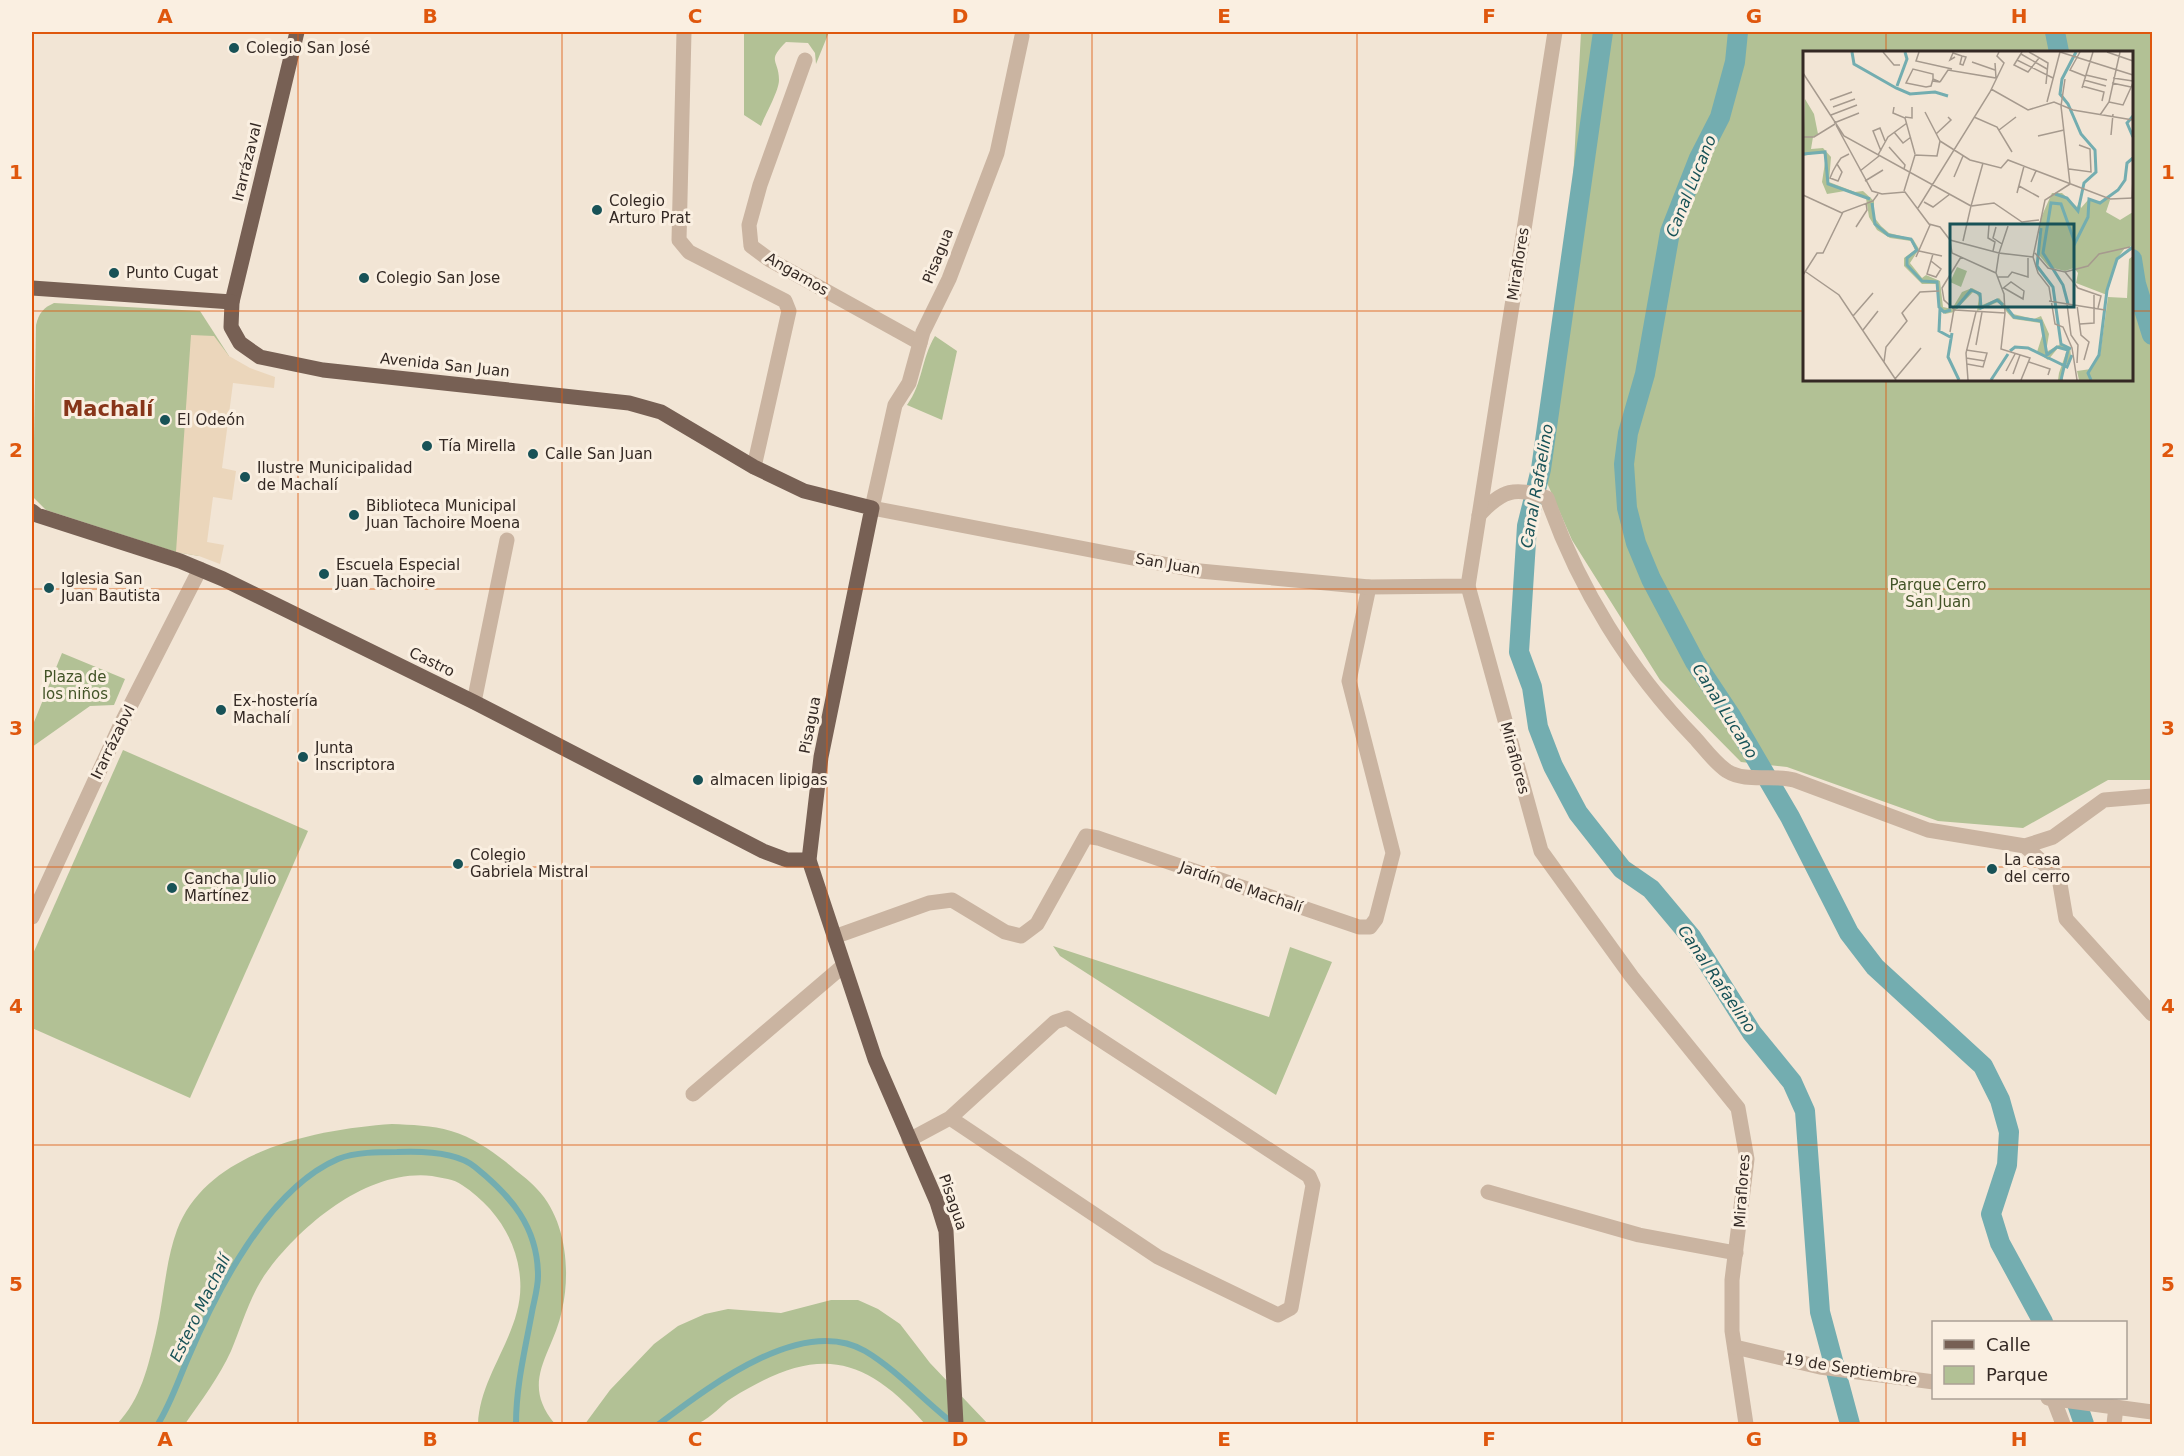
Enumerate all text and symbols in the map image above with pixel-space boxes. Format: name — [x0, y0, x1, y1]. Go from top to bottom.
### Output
text: A — [157, 4, 173, 28]
text: B — [422, 4, 438, 28]
text: C — [688, 4, 702, 28]
text: D — [952, 4, 968, 28]
text: E — [1217, 4, 1231, 28]
text: F — [1482, 4, 1496, 28]
text: G — [1746, 4, 1762, 28]
text: H — [2011, 4, 2027, 28]
place label: Colegio San José — [246, 39, 370, 57]
marker: Colegio San José — [227, 41, 241, 55]
inset map — [1803, 51, 2133, 381]
street label: Irarrázaval — [229, 121, 265, 203]
water label: Canal Lucano — [1662, 132, 1720, 240]
text: 1 — [9, 160, 23, 184]
text: 1 — [2161, 160, 2175, 184]
place label: Colegio Arturo Prat — [609, 192, 691, 227]
marker: Colegio Arturo Prat — [590, 203, 604, 217]
street label: Pisagua — [919, 226, 957, 286]
street label: Miraflores — [1503, 226, 1533, 302]
street label: Angamos — [762, 249, 832, 299]
place label: Punto Cugat — [126, 264, 218, 282]
marker: Punto Cugat — [107, 266, 121, 280]
place label: Colegio San Jose — [376, 269, 500, 287]
marker: Colegio San Jose — [357, 271, 371, 285]
street label: Avenida San Juan — [379, 349, 511, 381]
district label: Machalí — [62, 397, 155, 421]
place label: El Odeón — [177, 411, 245, 429]
marker: El Odeón — [158, 413, 172, 427]
water label: Canal Rafaelino — [1517, 422, 1557, 549]
place label: Tía Mirella — [438, 437, 516, 455]
text: 2 — [9, 438, 23, 462]
text: 2 — [2161, 438, 2175, 462]
marker: Tía Mirella — [420, 439, 434, 453]
place label: Calle San Juan — [545, 445, 653, 463]
marker: Calle San Juan — [526, 447, 540, 461]
place label: Ilustre Municipalidad de Machalí — [257, 459, 412, 494]
marker: Ilustre Municipalidad de Machalí — [238, 470, 252, 484]
place label: Biblioteca Municipal Juan Tachoire Moena — [365, 497, 520, 532]
marker: Biblioteca Municipal Juan Tachoire Moena — [347, 508, 361, 522]
street label: San Juan — [1134, 549, 1202, 579]
place label: Escuela Especial Juan Tachoire — [335, 556, 460, 591]
marker: Escuela Especial Juan Tachoire — [317, 567, 331, 581]
place label: Iglesia San Juan Bautista — [60, 570, 160, 605]
park label: Parque Cerro San Juan — [1889, 576, 1987, 611]
marker: Iglesia San Juan Bautista — [42, 581, 56, 595]
street label: Castro — [406, 643, 458, 681]
water label: Canal Lucano — [1688, 660, 1762, 762]
park label: Plaza de los niños — [42, 668, 108, 703]
place label: Ex-hostería Machalí — [233, 692, 318, 727]
street label: Pisagua — [796, 695, 824, 755]
street label: Irarrázabvl — [87, 702, 139, 782]
marker: Ex-hostería Machalí — [214, 703, 228, 717]
text: 3 — [9, 716, 23, 740]
text: 3 — [2161, 716, 2175, 740]
street label: Miraflores — [1497, 720, 1533, 796]
place label: Junta Inscriptora — [314, 739, 395, 774]
marker: Junta Inscriptora — [296, 750, 310, 764]
place label: almacen lipigas — [710, 771, 828, 789]
marker: almacen lipigas — [691, 773, 705, 787]
place label: Colegio Gabriela Mistral — [470, 846, 588, 881]
place label: La casa del cerro — [2004, 851, 2070, 886]
marker: Colegio Gabriela Mistral — [451, 857, 465, 871]
street label: Jardín de Machalí — [1176, 857, 1305, 917]
marker: La casa del cerro — [1985, 862, 1999, 876]
place label: Cancha Julio Martínez — [184, 870, 276, 905]
marker: Cancha Julio Martínez — [165, 881, 179, 895]
water label: Canal Rafaelino — [1674, 922, 1760, 1036]
text: 4 — [9, 994, 23, 1018]
text: 4 — [2161, 994, 2175, 1018]
street label: Miraflores — [1730, 1153, 1754, 1229]
street label: Pisagua — [935, 1172, 971, 1232]
water label: Estero Machalí — [166, 1249, 235, 1365]
text: 5 — [9, 1272, 23, 1296]
text: 5 — [2161, 1272, 2175, 1296]
legend — [1932, 1321, 2127, 1399]
text: Calle — [1986, 1334, 2031, 1355]
street label: 19 de Septiembre — [1783, 1350, 1919, 1388]
text: Parque — [1986, 1364, 2048, 1385]
text: A — [157, 1427, 173, 1451]
text: B — [422, 1427, 438, 1451]
text: C — [688, 1427, 702, 1451]
text: D — [952, 1427, 968, 1451]
text: E — [1217, 1427, 1231, 1451]
text: F — [1482, 1427, 1496, 1451]
text: G — [1746, 1427, 1762, 1451]
text: H — [2011, 1427, 2027, 1451]

